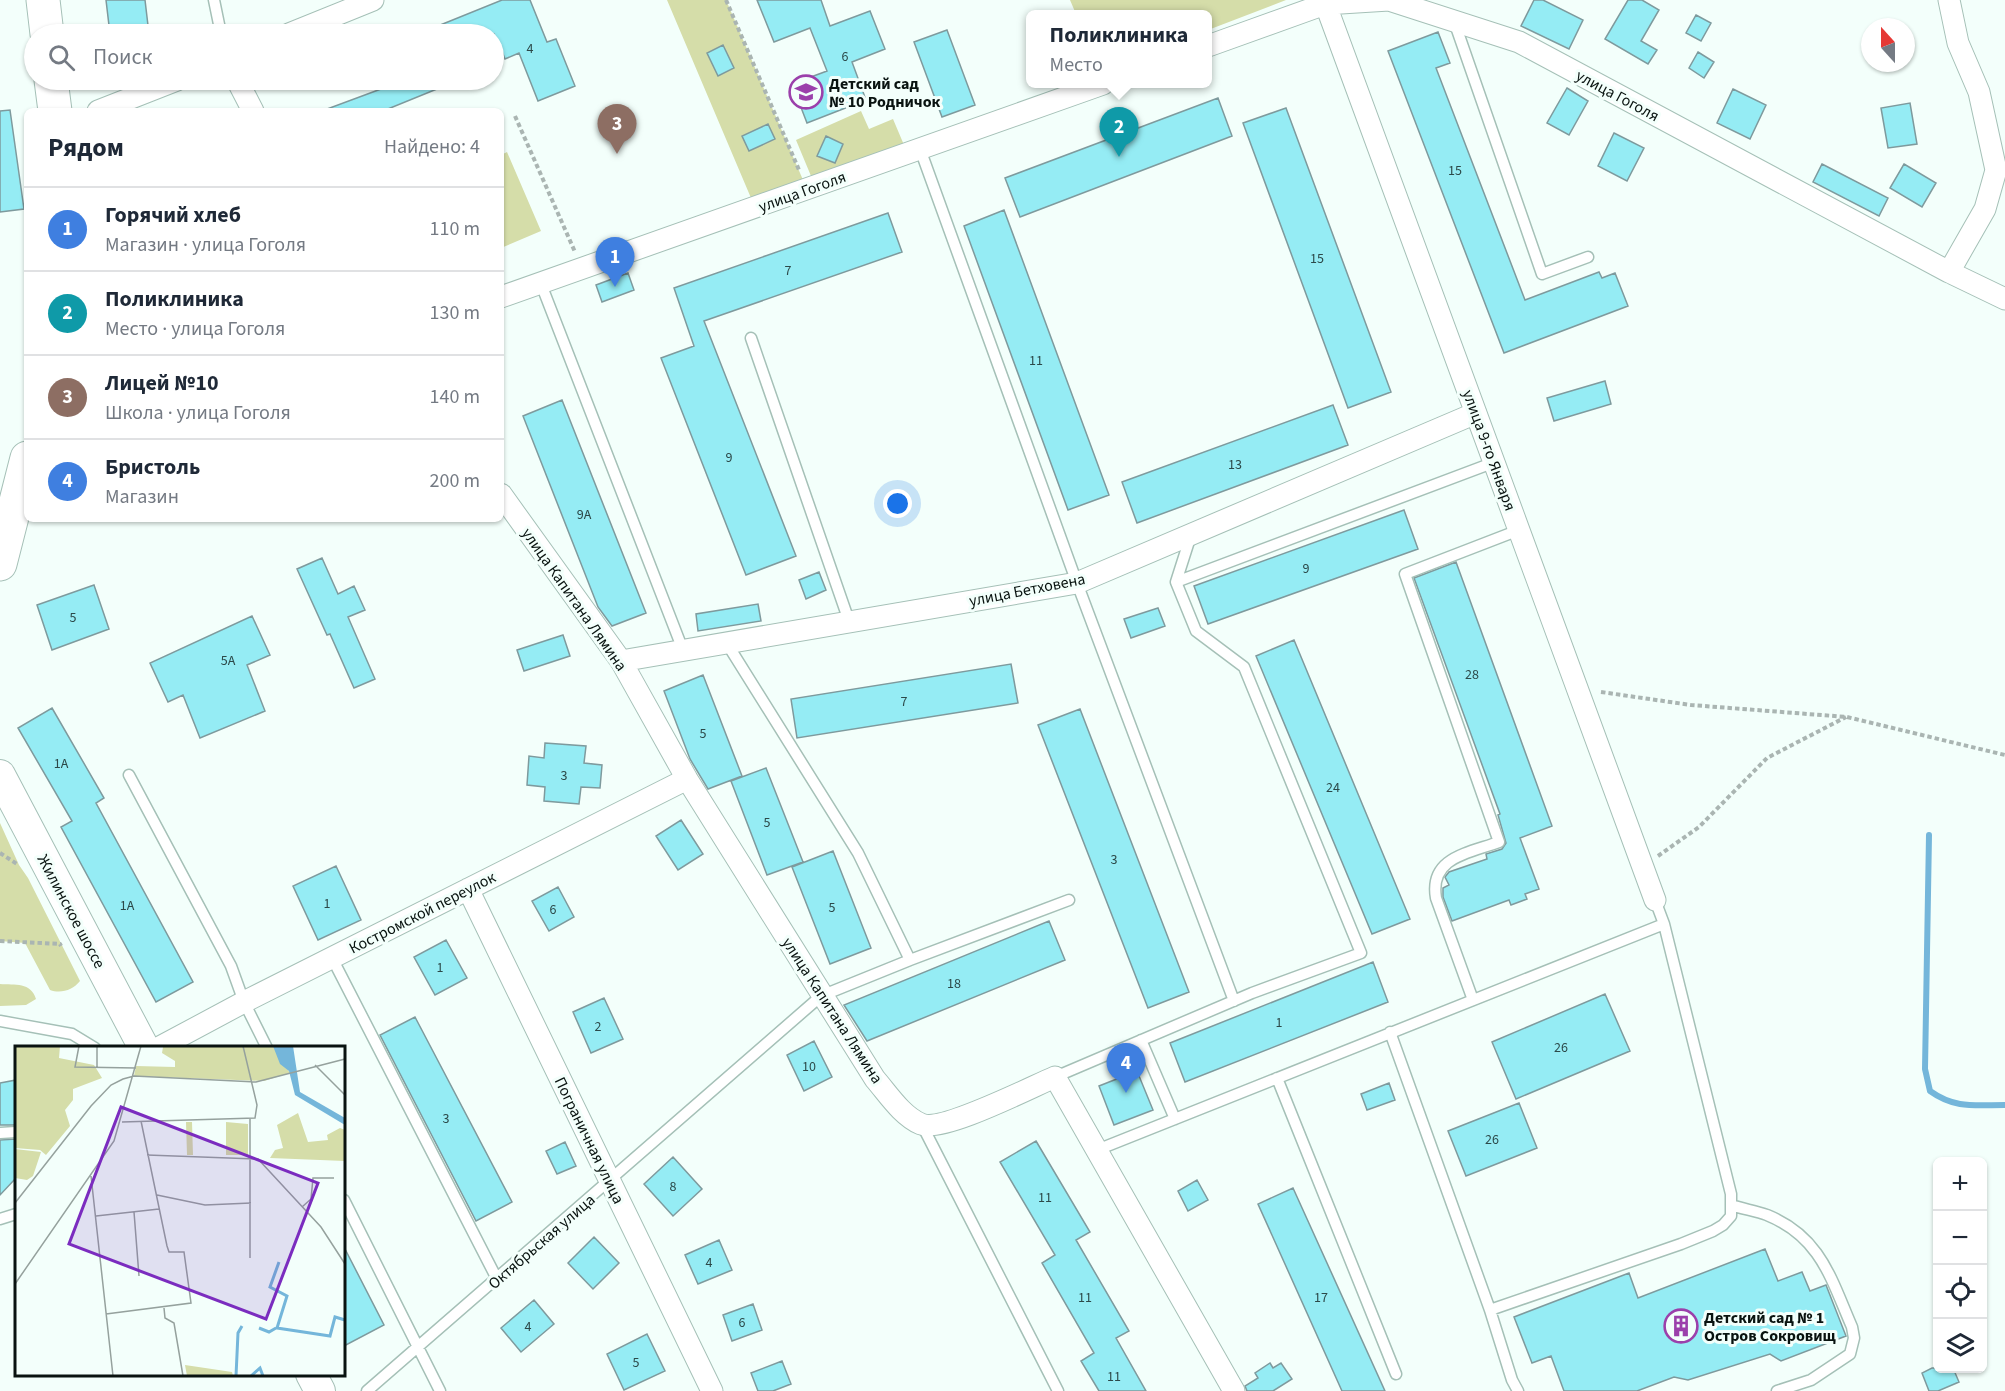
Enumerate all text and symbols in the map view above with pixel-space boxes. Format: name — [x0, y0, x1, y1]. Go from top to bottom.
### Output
popup — [1026, 10, 1212, 88]
north arrow — [1861, 18, 1915, 72]
text: Поликлиника — [1050, 19, 1188, 51]
search box — [24, 24, 504, 90]
house number: 4 — [527, 39, 534, 59]
icon: search — [45, 41, 78, 74]
text: Поиск — [93, 41, 152, 73]
house number: 6 — [842, 47, 849, 67]
text: Место — [1050, 51, 1103, 79]
street label: улица Гоголя — [1572, 65, 1663, 127]
place label: Детский сад № 10 Родничок — [829, 73, 941, 113]
school or university icon: Детский сад № 10 Родничок — [788, 74, 824, 110]
pin: 3 — [598, 104, 636, 154]
pin: 2 — [1100, 108, 1138, 157]
text: Рядом — [48, 129, 124, 166]
text: Найдено: 4 — [384, 133, 480, 161]
house number: 15 — [1448, 161, 1462, 181]
street label: улица Гоголя — [756, 166, 849, 218]
text: Горячий хлеб — [105, 199, 241, 231]
text: 1 — [62, 215, 73, 243]
text: 110 m — [430, 215, 480, 243]
text: Магазин · улица Гоголя — [105, 231, 306, 259]
pin: 1 — [596, 238, 634, 287]
house number: 15 — [1310, 249, 1324, 269]
house number: 7 — [785, 261, 792, 281]
text: Поликлиника — [105, 283, 244, 315]
text: 2 — [62, 299, 73, 327]
text: 130 m — [430, 299, 480, 327]
text: Место · улица Гоголя — [105, 315, 285, 343]
house number: 11 — [1029, 351, 1043, 371]
text: Лицей №10 — [105, 367, 219, 399]
text: 3 — [62, 383, 73, 411]
text: 140 m — [430, 383, 480, 411]
street label: улица 9-го Января — [1457, 387, 1521, 514]
text: Школа · улица Гоголя — [105, 399, 291, 427]
house number: 9 — [726, 448, 733, 468]
text: Бристоль — [105, 451, 200, 483]
house number: 13 — [1228, 455, 1242, 475]
text: 4 — [62, 467, 73, 495]
text: 200 m — [430, 467, 480, 495]
text: Магазин — [105, 483, 179, 511]
your location — [883, 489, 912, 518]
house number: 9А — [577, 505, 592, 525]
street label: улица Капитана Лямина — [516, 524, 632, 676]
house number: 9 — [1303, 559, 1310, 579]
street label: улица Бетховена — [967, 568, 1087, 612]
house number: 5 — [70, 608, 77, 628]
house number: 5А — [221, 651, 236, 671]
house number: 28 — [1465, 665, 1479, 685]
house number: 7 — [901, 692, 908, 712]
house number: 5 — [700, 724, 707, 744]
house number: 1А — [54, 754, 69, 774]
house number: 3 — [561, 766, 568, 786]
house number: 24 — [1326, 778, 1340, 798]
house number: 5 — [764, 813, 771, 833]
house number: 3 — [1111, 850, 1118, 870]
street label: Жилинское шоссе — [32, 851, 110, 972]
street label: Костромской переулок — [345, 866, 500, 959]
house number: 1 — [324, 894, 331, 914]
house number: 1А — [120, 896, 135, 916]
house number: 5 — [829, 898, 836, 918]
house number: 6 — [550, 900, 557, 920]
street label: улица Капитана Лямина — [777, 933, 888, 1088]
house number: 1 — [437, 958, 444, 978]
house number: 18 — [947, 974, 961, 994]
house number: 1 — [1276, 1013, 1283, 1033]
house number: 2 — [595, 1017, 602, 1037]
house number: 26 — [1554, 1038, 1568, 1058]
pin: 4 — [1106, 1044, 1146, 1093]
inset map — [15, 1046, 345, 1376]
house number: 10 — [802, 1057, 816, 1077]
street label: Пограничная улица — [549, 1073, 629, 1208]
house number: 3 — [443, 1109, 450, 1129]
house number: 26 — [1485, 1130, 1499, 1150]
map controls — [1933, 1157, 1987, 1373]
button: + — [1933, 1157, 1987, 1211]
house number: 8 — [670, 1177, 677, 1197]
house number: 11 — [1038, 1188, 1052, 1208]
street label: Октябрьская улица — [483, 1189, 600, 1294]
button: − — [1933, 1211, 1987, 1265]
house number: 4 — [706, 1253, 713, 1273]
button: locate — [1933, 1265, 1987, 1319]
house number: 11 — [1078, 1288, 1092, 1308]
house number: 17 — [1314, 1288, 1328, 1308]
place label: Детский сад № 1 Остров Сокровищ — [1704, 1307, 1837, 1347]
building icon: Детский сад № 1 Остров Сокровищ — [1663, 1308, 1699, 1344]
house number: 6 — [739, 1313, 746, 1333]
house number: 4 — [525, 1317, 532, 1337]
button: layers — [1933, 1319, 1987, 1373]
house number: 5 — [633, 1353, 640, 1373]
house number: 11 — [1107, 1367, 1121, 1387]

